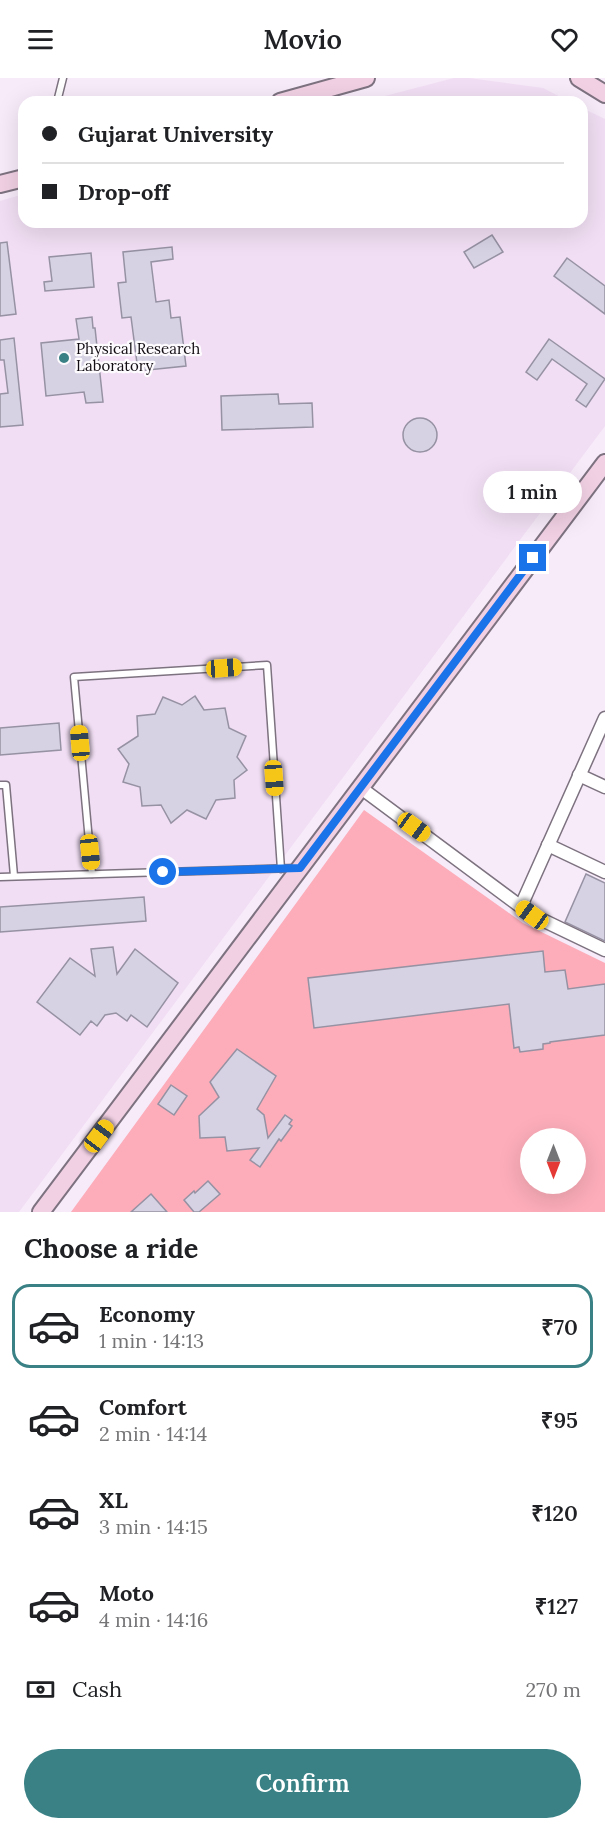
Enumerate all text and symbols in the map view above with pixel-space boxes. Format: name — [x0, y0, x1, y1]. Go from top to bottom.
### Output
text: Movio — [263, 22, 342, 56]
icon: menu — [24, 23, 57, 56]
icon: heart — [548, 23, 581, 56]
text: Gujarat University — [78, 120, 273, 148]
text: Drop-off — [78, 178, 170, 206]
place label: Physical Research Laboratory — [76, 339, 200, 375]
marker: Physical Research Laboratory — [57, 351, 71, 365]
callout: 1 min — [484, 471, 582, 513]
text: 1 min — [507, 479, 558, 504]
route end — [519, 544, 546, 571]
car — [205, 658, 243, 678]
car — [69, 724, 91, 762]
car — [264, 759, 284, 797]
car — [394, 809, 434, 845]
car — [79, 833, 101, 871]
route start — [149, 858, 176, 885]
car — [512, 897, 552, 933]
car — [81, 1116, 117, 1156]
north arrow — [520, 1128, 586, 1194]
map controls — [520, 1128, 586, 1194]
text: Choose a ride — [24, 1231, 198, 1265]
icon: car — [27, 1299, 81, 1353]
text: Economy — [99, 1300, 195, 1328]
text: ₹70 — [541, 1313, 578, 1341]
text: 1 min · 14:13 — [99, 1328, 204, 1353]
icon: car — [27, 1392, 81, 1446]
text: Comfort — [99, 1393, 187, 1421]
text: ₹95 — [541, 1406, 578, 1434]
text: 2 min · 14:14 — [99, 1421, 207, 1446]
icon: car — [27, 1485, 81, 1539]
text: XL — [99, 1486, 128, 1514]
text: ₹120 — [531, 1499, 578, 1527]
text: 3 min · 14:15 — [99, 1514, 208, 1539]
icon: car — [27, 1578, 81, 1632]
text: Moto — [99, 1579, 154, 1607]
text: ₹127 — [535, 1592, 578, 1620]
text: 4 min · 14:16 — [99, 1607, 208, 1632]
icon: cash — [24, 1673, 57, 1706]
text: Cash — [72, 1675, 122, 1703]
text: 270 m — [525, 1677, 581, 1702]
button: Confirm — [24, 1749, 581, 1818]

